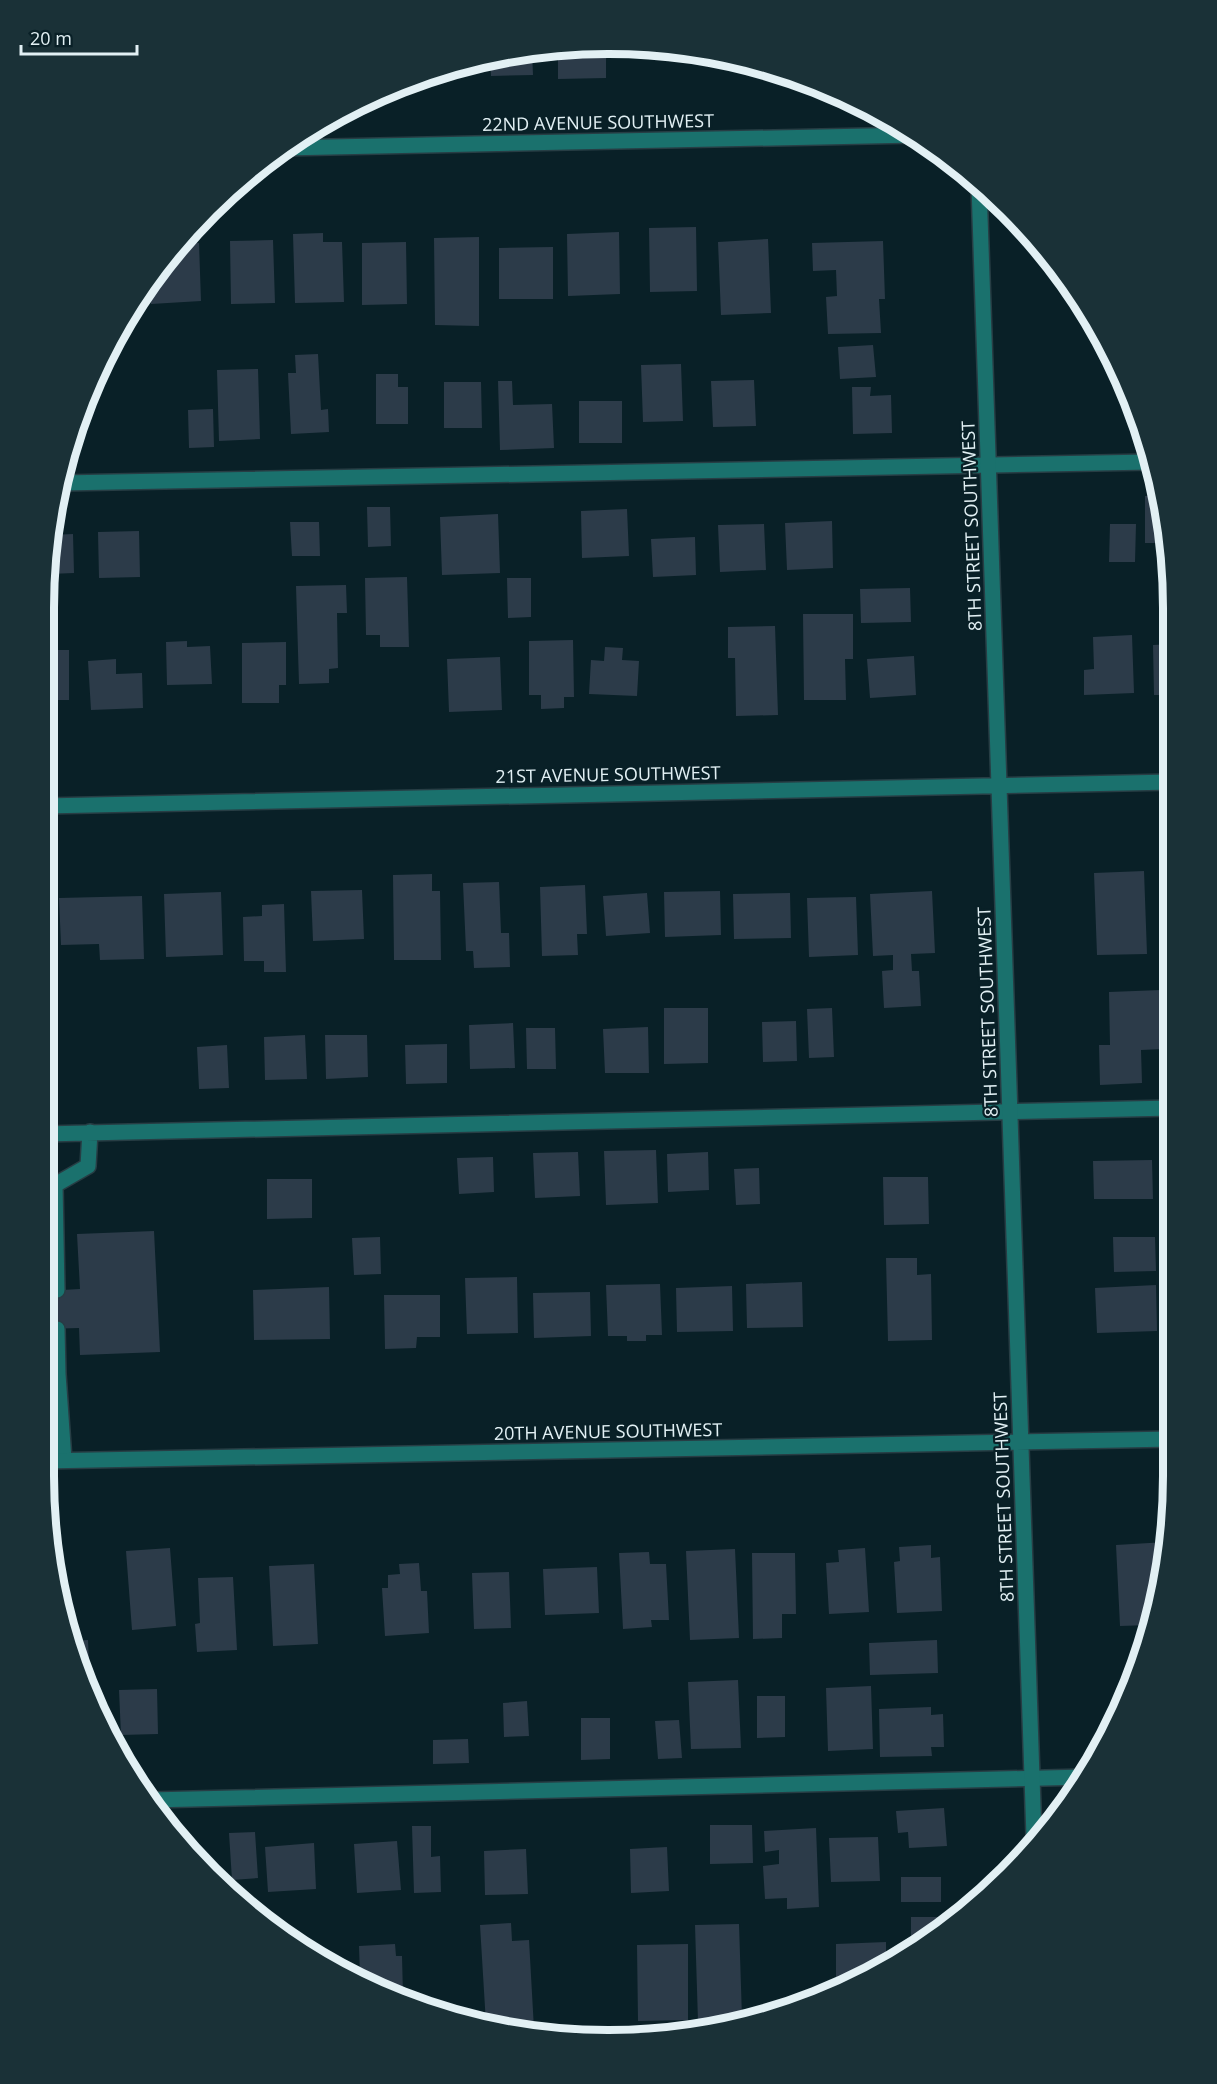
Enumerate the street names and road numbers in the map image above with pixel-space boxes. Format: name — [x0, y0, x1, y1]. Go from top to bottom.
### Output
street label: 22ND AVENUE SOUTHWEST — [482, 108, 714, 136]
street label: 8TH STREET SOUTHWEST — [955, 420, 987, 631]
street label: 21ST AVENUE SOUTHWEST — [495, 760, 721, 788]
street label: 8TH STREET SOUTHWEST — [971, 906, 1003, 1117]
street label: 8TH STREET SOUTHWEST — [987, 1391, 1019, 1602]
street label: 20TH AVENUE SOUTHWEST — [494, 1417, 723, 1445]

